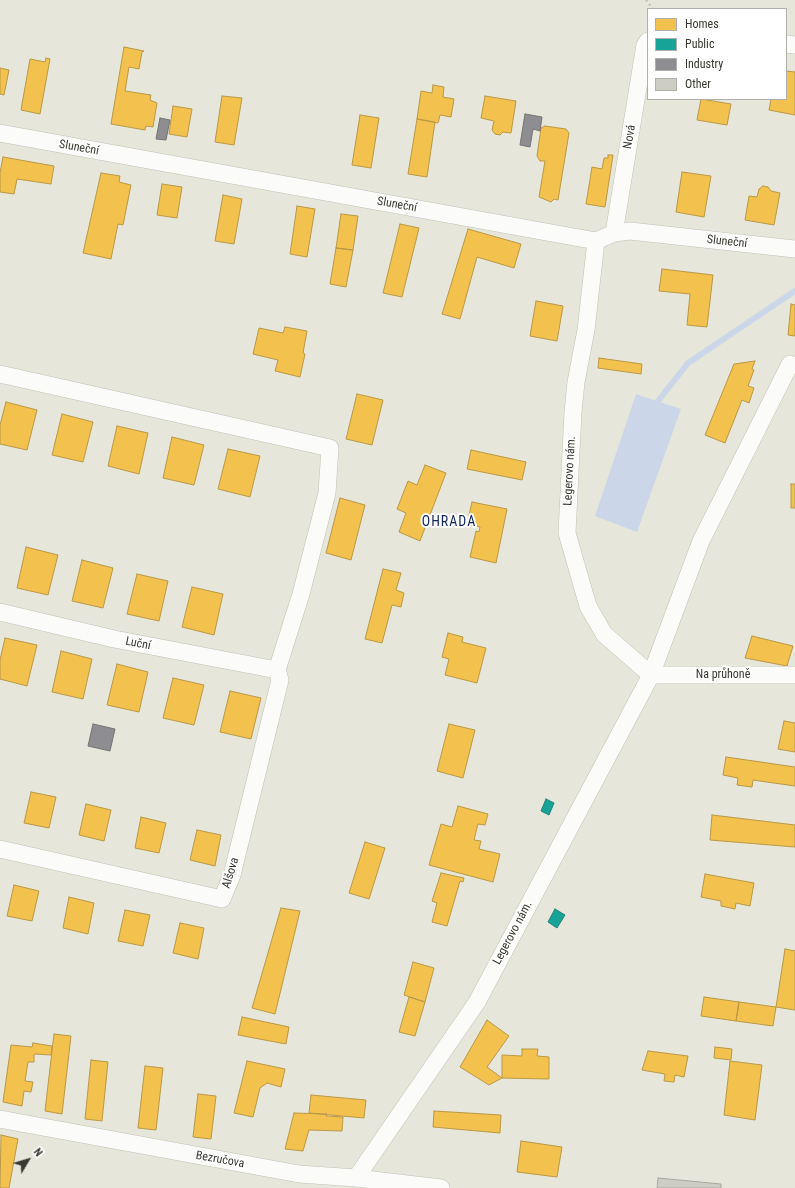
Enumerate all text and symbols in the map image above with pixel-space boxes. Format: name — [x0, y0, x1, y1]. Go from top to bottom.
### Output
legend — [647, 8, 787, 100]
text: Homes — [685, 17, 719, 31]
text: Public — [685, 37, 714, 51]
text: Industry — [685, 57, 723, 71]
text: Other — [685, 77, 711, 91]
street label: Nová — [621, 124, 639, 150]
street label: Sluneční — [58, 137, 100, 159]
street label: Sluneční — [376, 194, 418, 216]
street label: Sluneční — [706, 233, 748, 251]
street label: Legerovo nám. — [561, 436, 579, 506]
district label: OHRADA — [422, 514, 476, 530]
street label: Luční — [124, 635, 152, 653]
street label: Na průhoně — [696, 668, 750, 682]
street label: Alšova — [219, 856, 243, 890]
street label: Legerovo nám. — [490, 899, 536, 967]
north arrow — [8, 1140, 48, 1180]
text: N — [31, 1146, 45, 1159]
street label: Bezručova — [195, 1149, 245, 1171]

